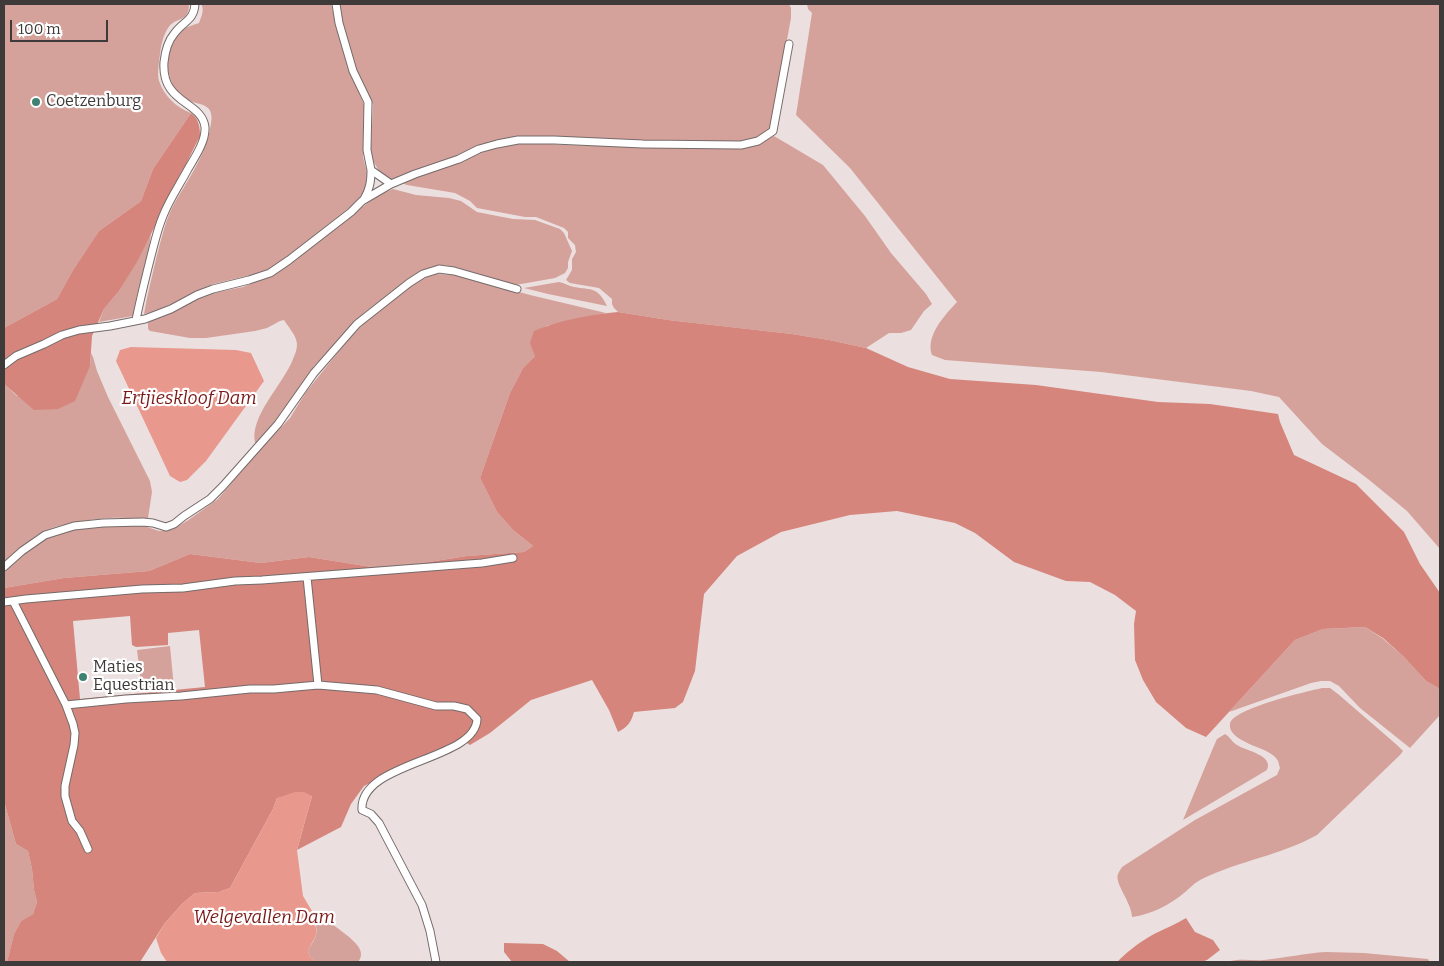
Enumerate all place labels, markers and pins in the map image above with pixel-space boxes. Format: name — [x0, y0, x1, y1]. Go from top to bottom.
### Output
place label: Coetzenburg — [46, 92, 141, 112]
marker: Coetzenburg — [30, 96, 42, 108]
place label: Maties Equestrian — [93, 658, 174, 696]
marker: Maties Equestrian — [77, 671, 89, 683]

